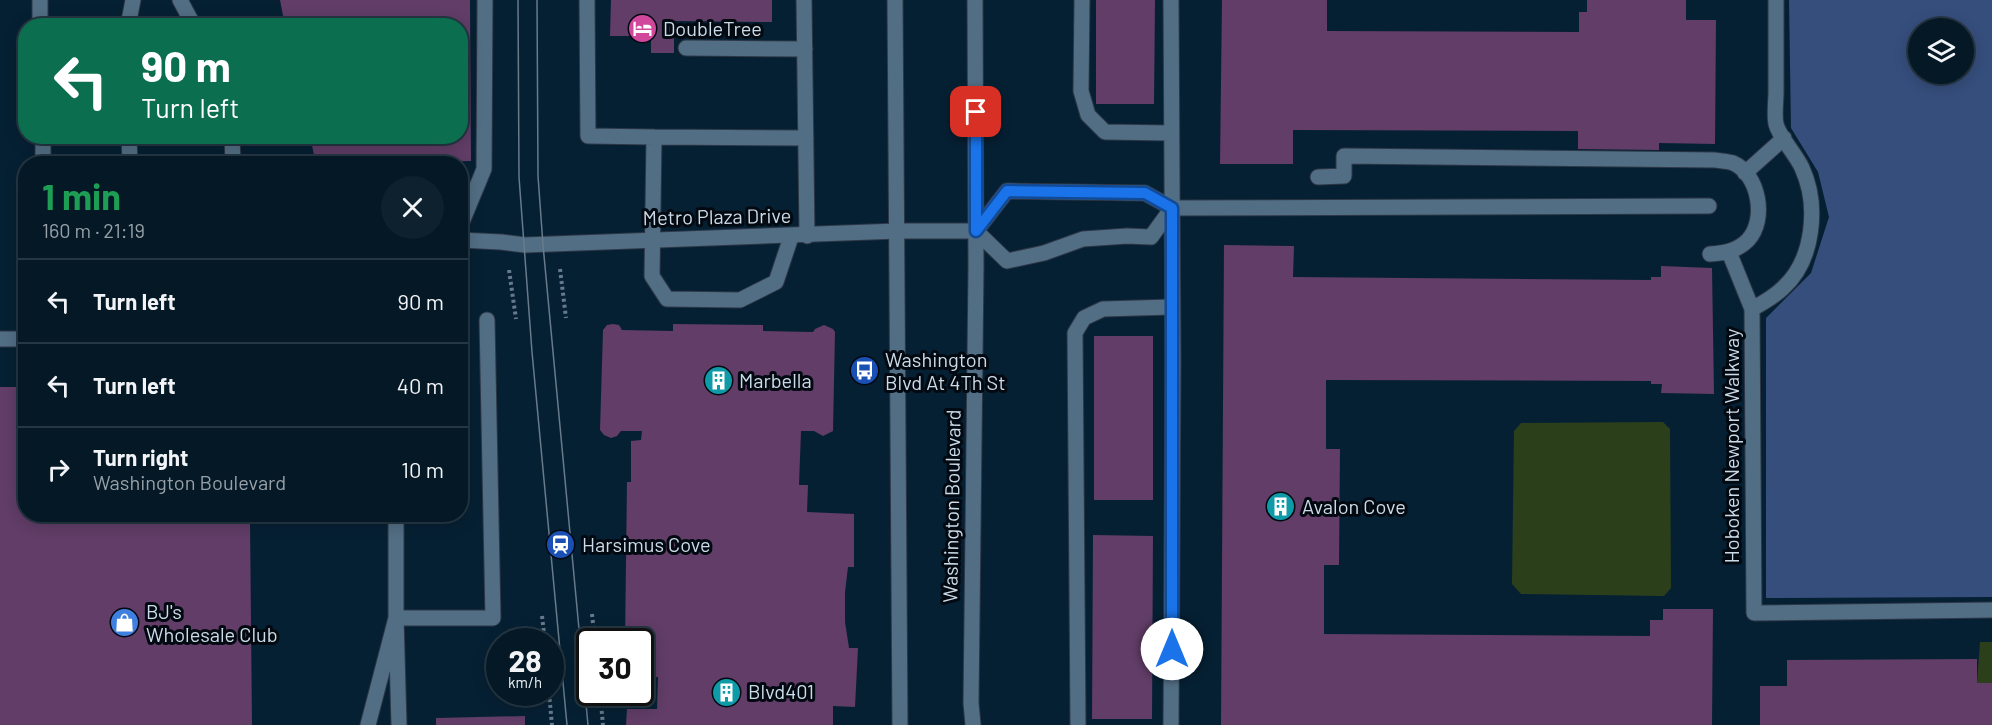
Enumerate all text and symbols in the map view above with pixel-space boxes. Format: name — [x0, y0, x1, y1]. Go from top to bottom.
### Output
hotel icon: DoubleTree — [626, 13, 658, 45]
place label: DoubleTree — [663, 16, 762, 40]
map controls — [1908, 18, 1974, 84]
button: layers — [1908, 18, 1974, 84]
text: 90 m — [141, 40, 231, 90]
icon: left — [42, 42, 120, 120]
pin — [950, 86, 1001, 137]
text: Turn left — [141, 91, 239, 123]
icon: arrive — [959, 95, 992, 128]
text: 1 min — [42, 174, 121, 217]
button: close — [381, 176, 444, 239]
street label: Metro Plaza Drive — [643, 203, 791, 229]
text: 160 m · 21:19 — [42, 218, 145, 242]
icon: left — [42, 285, 75, 318]
text: Turn left — [93, 288, 176, 314]
text: 90 m — [398, 288, 444, 314]
street label: Hoboken Newport Walkway — [1719, 329, 1743, 563]
place label: Washington Blvd At 4Th St — [885, 347, 1006, 394]
bus stop icon: Washington Blvd At 4Th St — [848, 355, 880, 387]
building icon: Marbella — [702, 365, 734, 397]
place label: Marbella — [739, 368, 812, 392]
icon: left — [42, 369, 75, 402]
text: Turn left — [93, 372, 176, 398]
text: 40 m — [397, 372, 444, 398]
street label: Washington Boulevard — [937, 409, 965, 603]
text: Turn right — [93, 444, 188, 470]
icon: right — [42, 453, 75, 486]
text: 10 m — [401, 456, 444, 482]
text: Washington Boulevard — [93, 470, 286, 494]
building icon: Avalon Cove — [1265, 491, 1297, 523]
place label: Avalon Cove — [1302, 494, 1406, 518]
station icon: Harsimus Cove — [545, 529, 577, 561]
place label: Harsimus Cove — [582, 532, 711, 556]
place label: BJ's Wholesale Club — [146, 599, 278, 646]
shop icon: BJ's Wholesale Club — [109, 607, 141, 639]
position arrow — [1140, 617, 1204, 681]
speed limit sign: 30 — [576, 628, 654, 706]
text: 28 — [508, 642, 542, 678]
text: km/h — [508, 673, 542, 691]
building icon: Blvd401 — [711, 676, 743, 708]
place label: Blvd401 — [748, 679, 814, 703]

